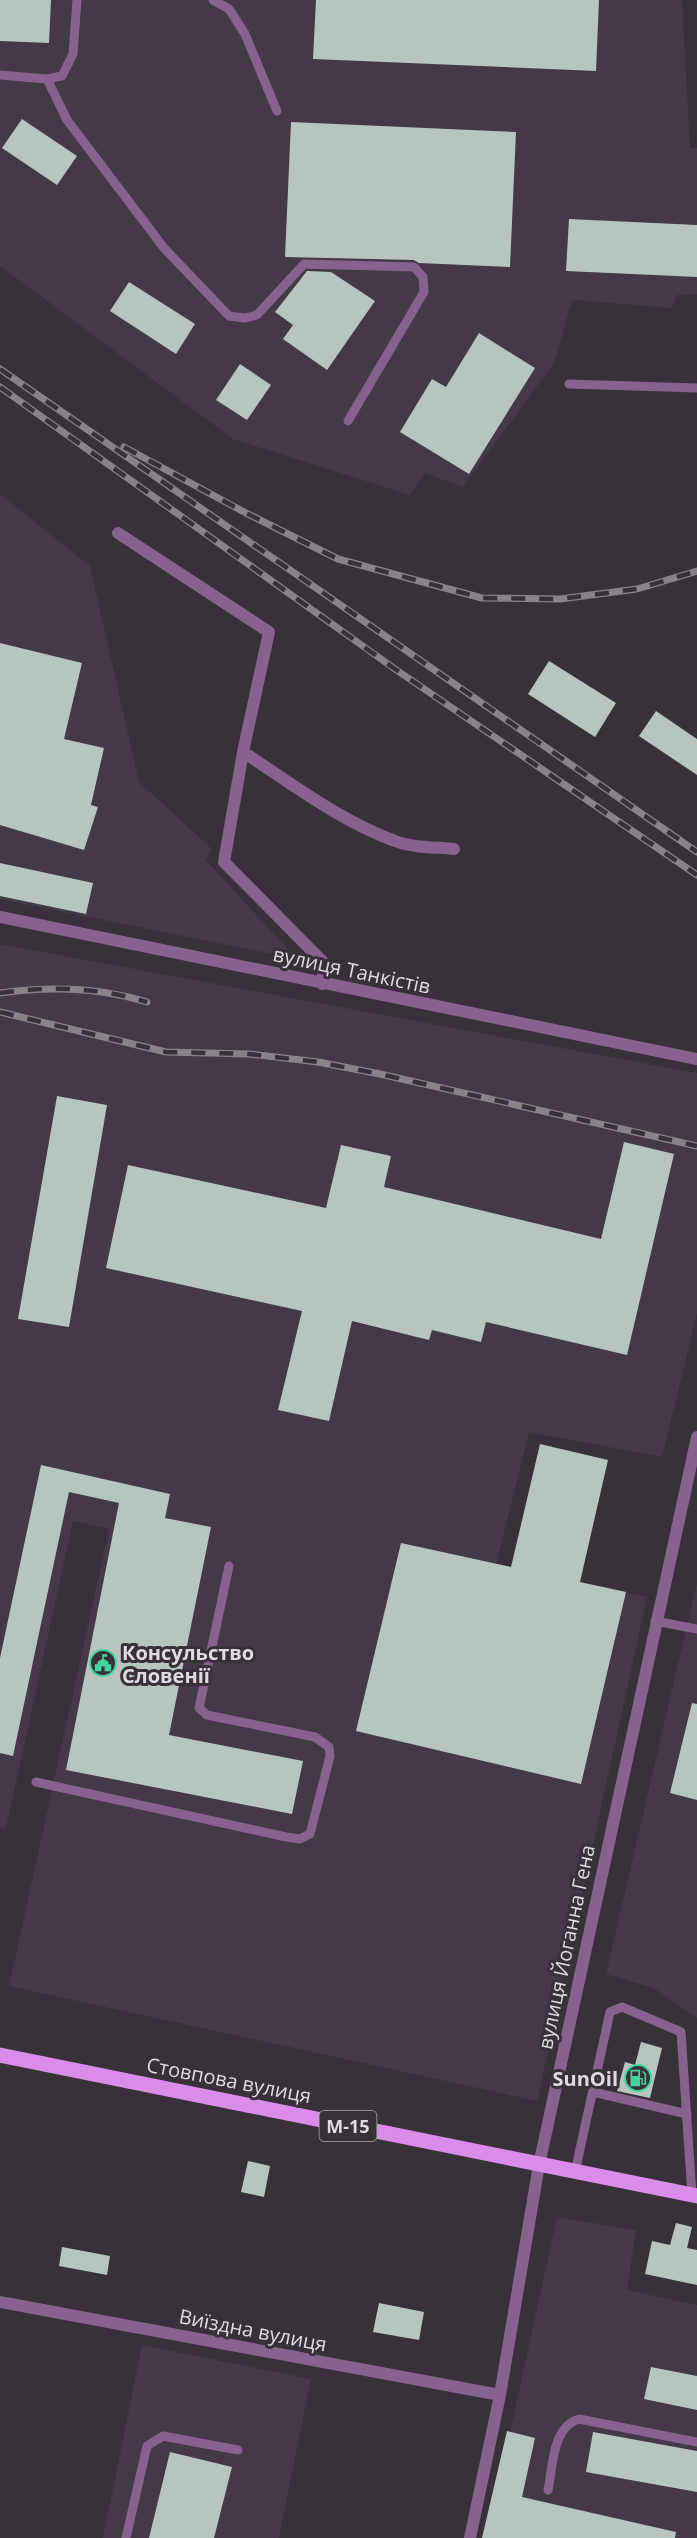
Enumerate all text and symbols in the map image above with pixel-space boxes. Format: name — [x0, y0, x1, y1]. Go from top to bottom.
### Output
street label: вулиця Танкістів — [271, 940, 433, 1000]
place label: Консульство Словенії — [122, 1639, 254, 1689]
public building icon: Консульство Словенії — [88, 1648, 118, 1678]
street label: вулиця Йоганна Гена — [531, 1842, 601, 2052]
street label: Стовпова вулиця — [144, 2051, 314, 2109]
fuel station icon: SunOil — [623, 2063, 653, 2093]
place label: SunOil — [553, 2065, 618, 2092]
road number: М-15 — [320, 2111, 376, 2141]
street label: Виїздна вулиця — [177, 2302, 329, 2358]

